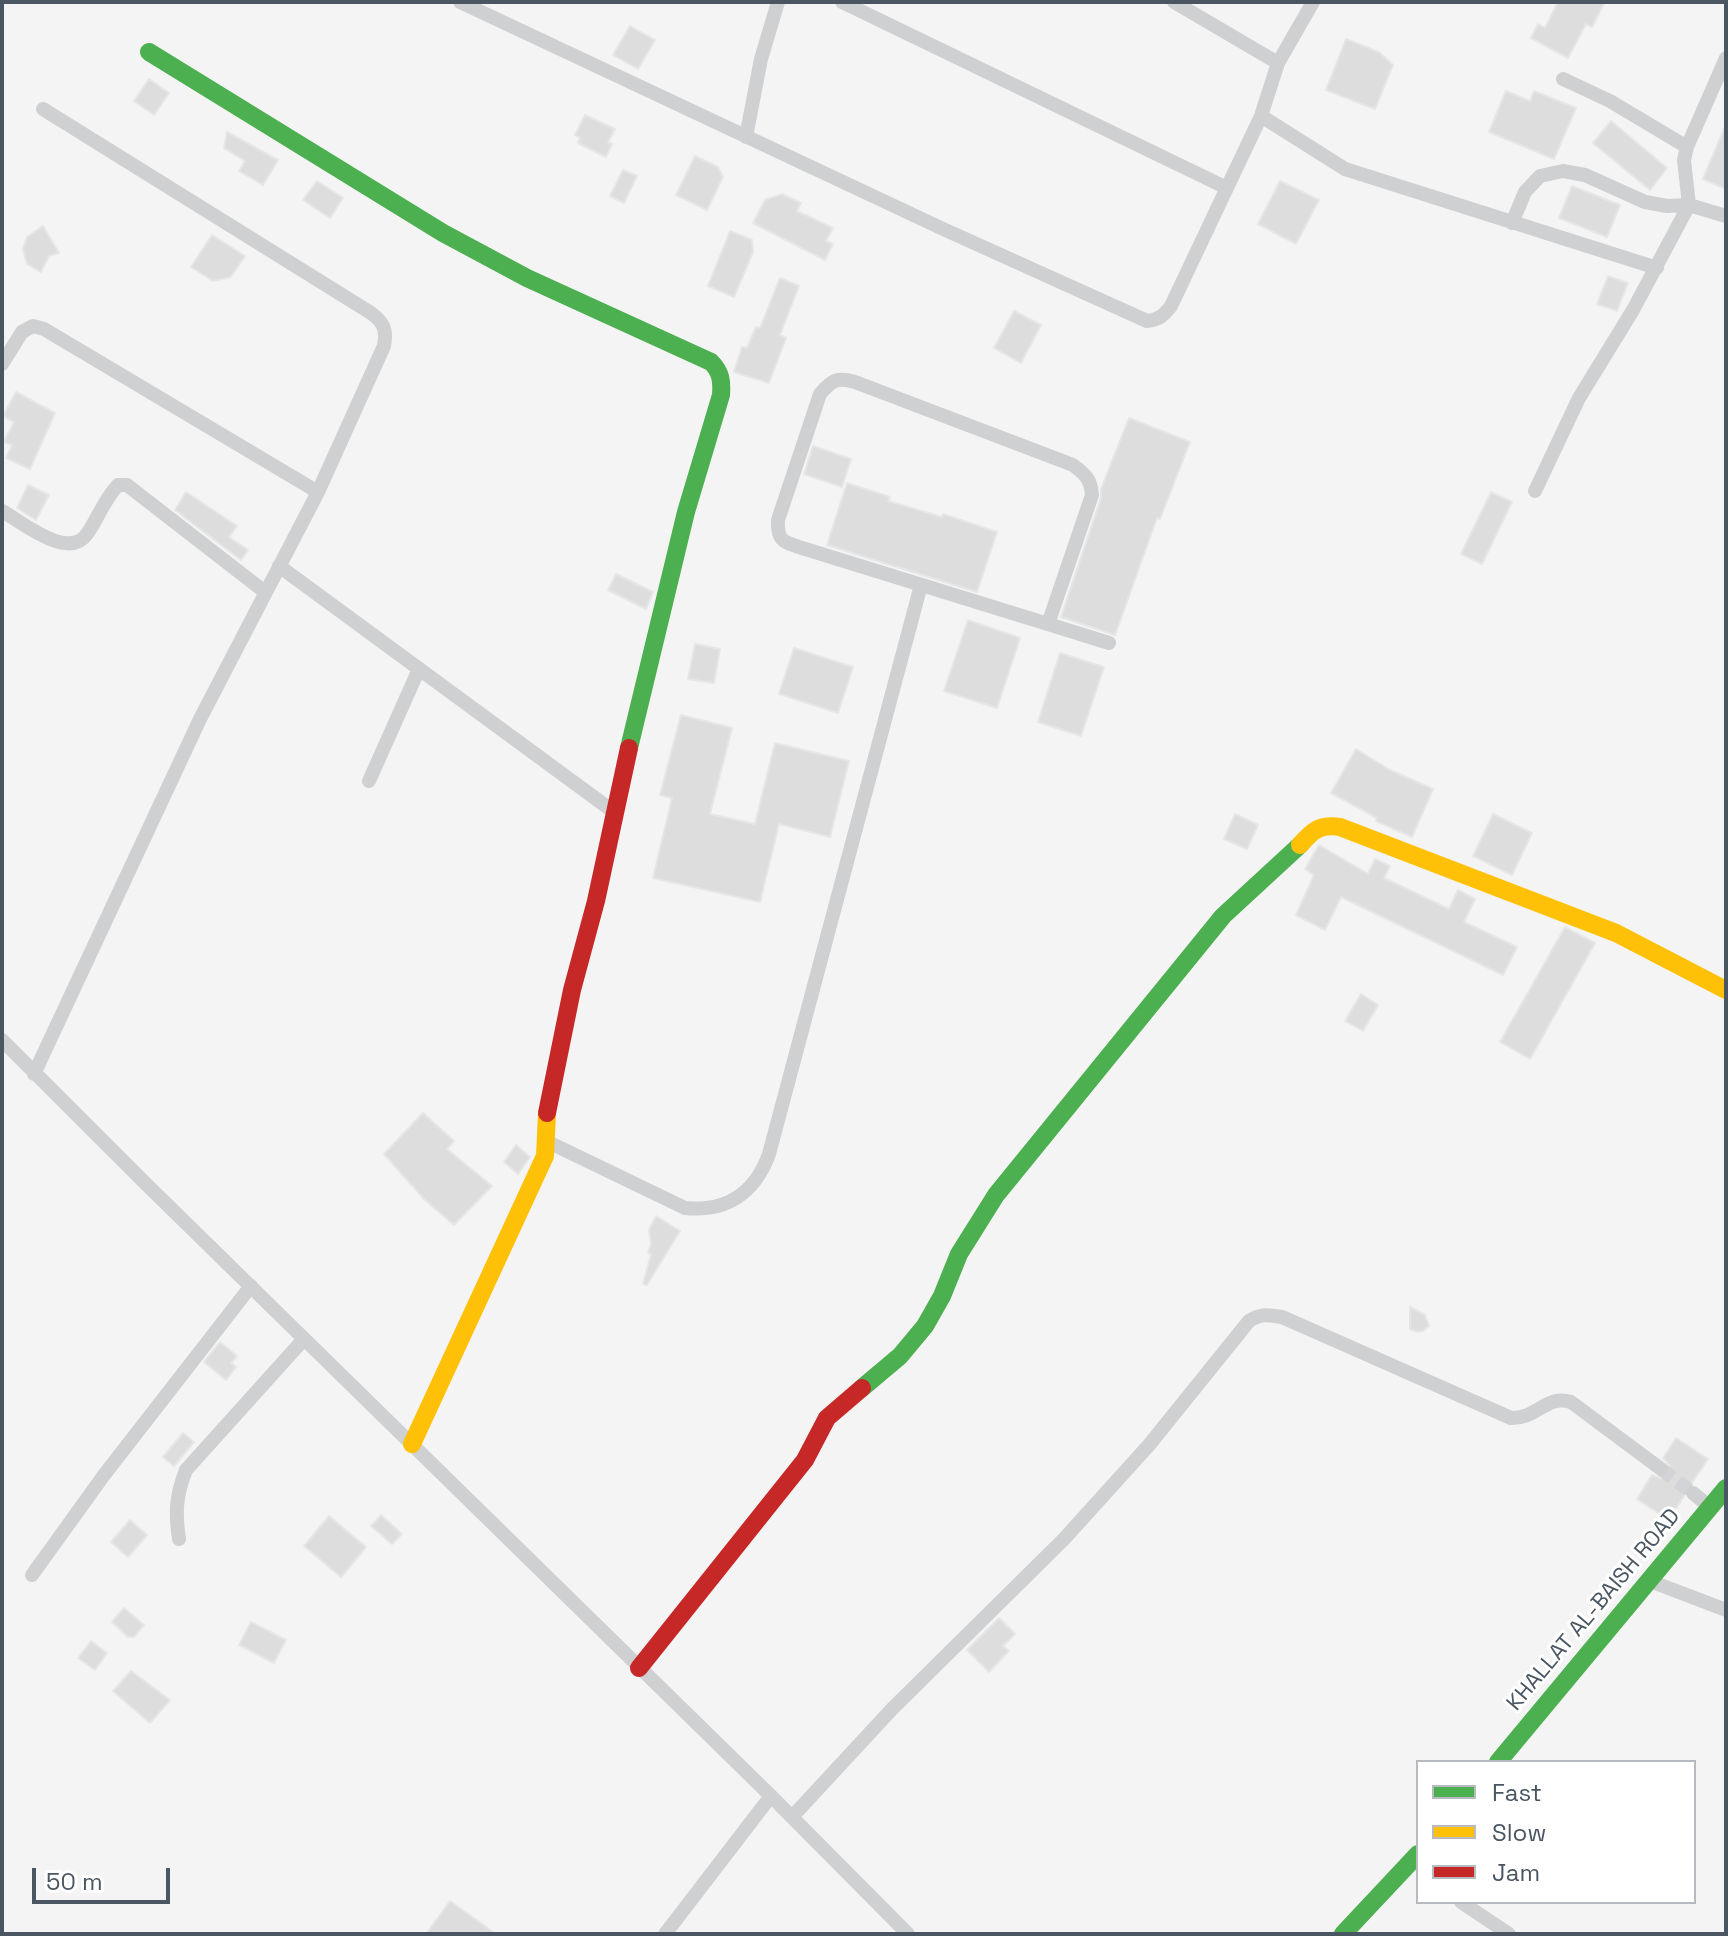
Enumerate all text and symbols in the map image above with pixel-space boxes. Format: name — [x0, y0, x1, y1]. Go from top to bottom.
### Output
street label: KHALLAT AL-BAISH ROAD — [1502, 1504, 1686, 1716]
legend — [1416, 1760, 1696, 1904]
text: Fast — [1492, 1777, 1542, 1808]
text: Slow — [1492, 1817, 1546, 1848]
scale bar — [36, 1852, 174, 1902]
text: Jam — [1492, 1857, 1540, 1888]
text: 50 m — [46, 1866, 103, 1897]

